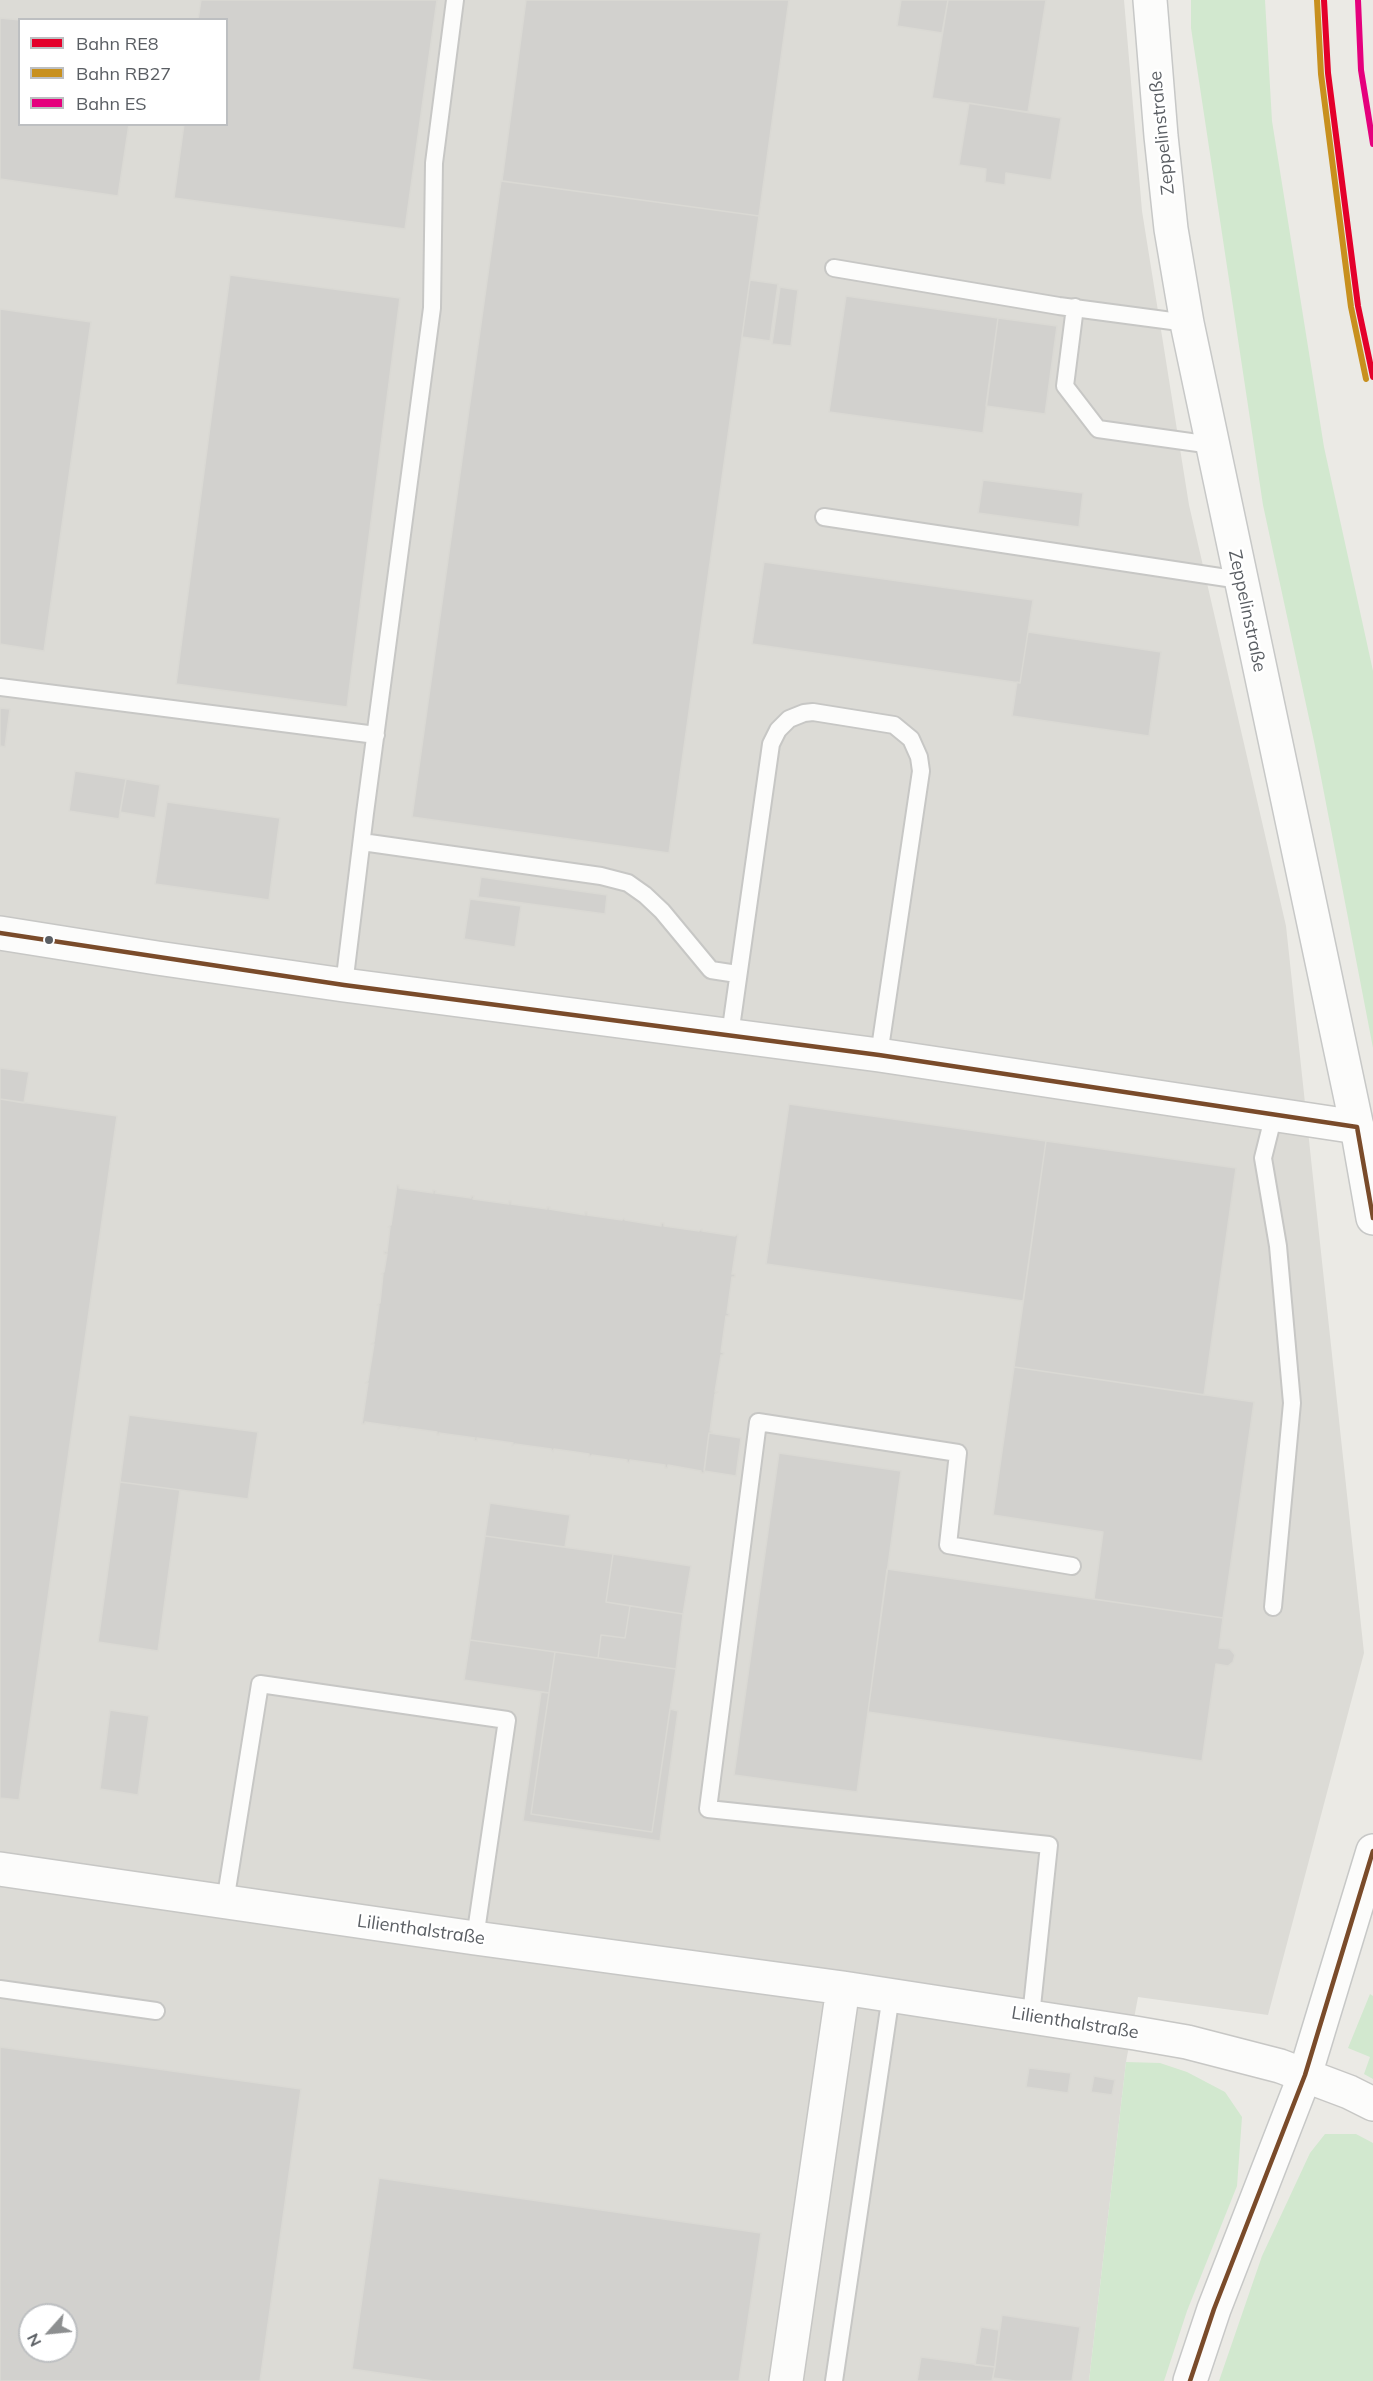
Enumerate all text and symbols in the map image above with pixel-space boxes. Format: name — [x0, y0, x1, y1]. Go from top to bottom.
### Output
legend — [18, 18, 228, 126]
text: Bahn RE8 — [76, 32, 159, 55]
text: Bahn RB27 — [76, 62, 171, 85]
street label: Zeppelinstraße — [1145, 70, 1179, 196]
text: Bahn ES — [76, 92, 146, 115]
street label: Zeppelinstraße — [1224, 548, 1270, 674]
unlabelled marker — [43, 934, 55, 946]
street label: Lilienthalstraße — [356, 1910, 486, 1950]
street label: Lilienthalstraße — [1010, 2002, 1140, 2044]
north arrow — [18, 2303, 78, 2363]
text: N — [22, 2330, 45, 2350]

